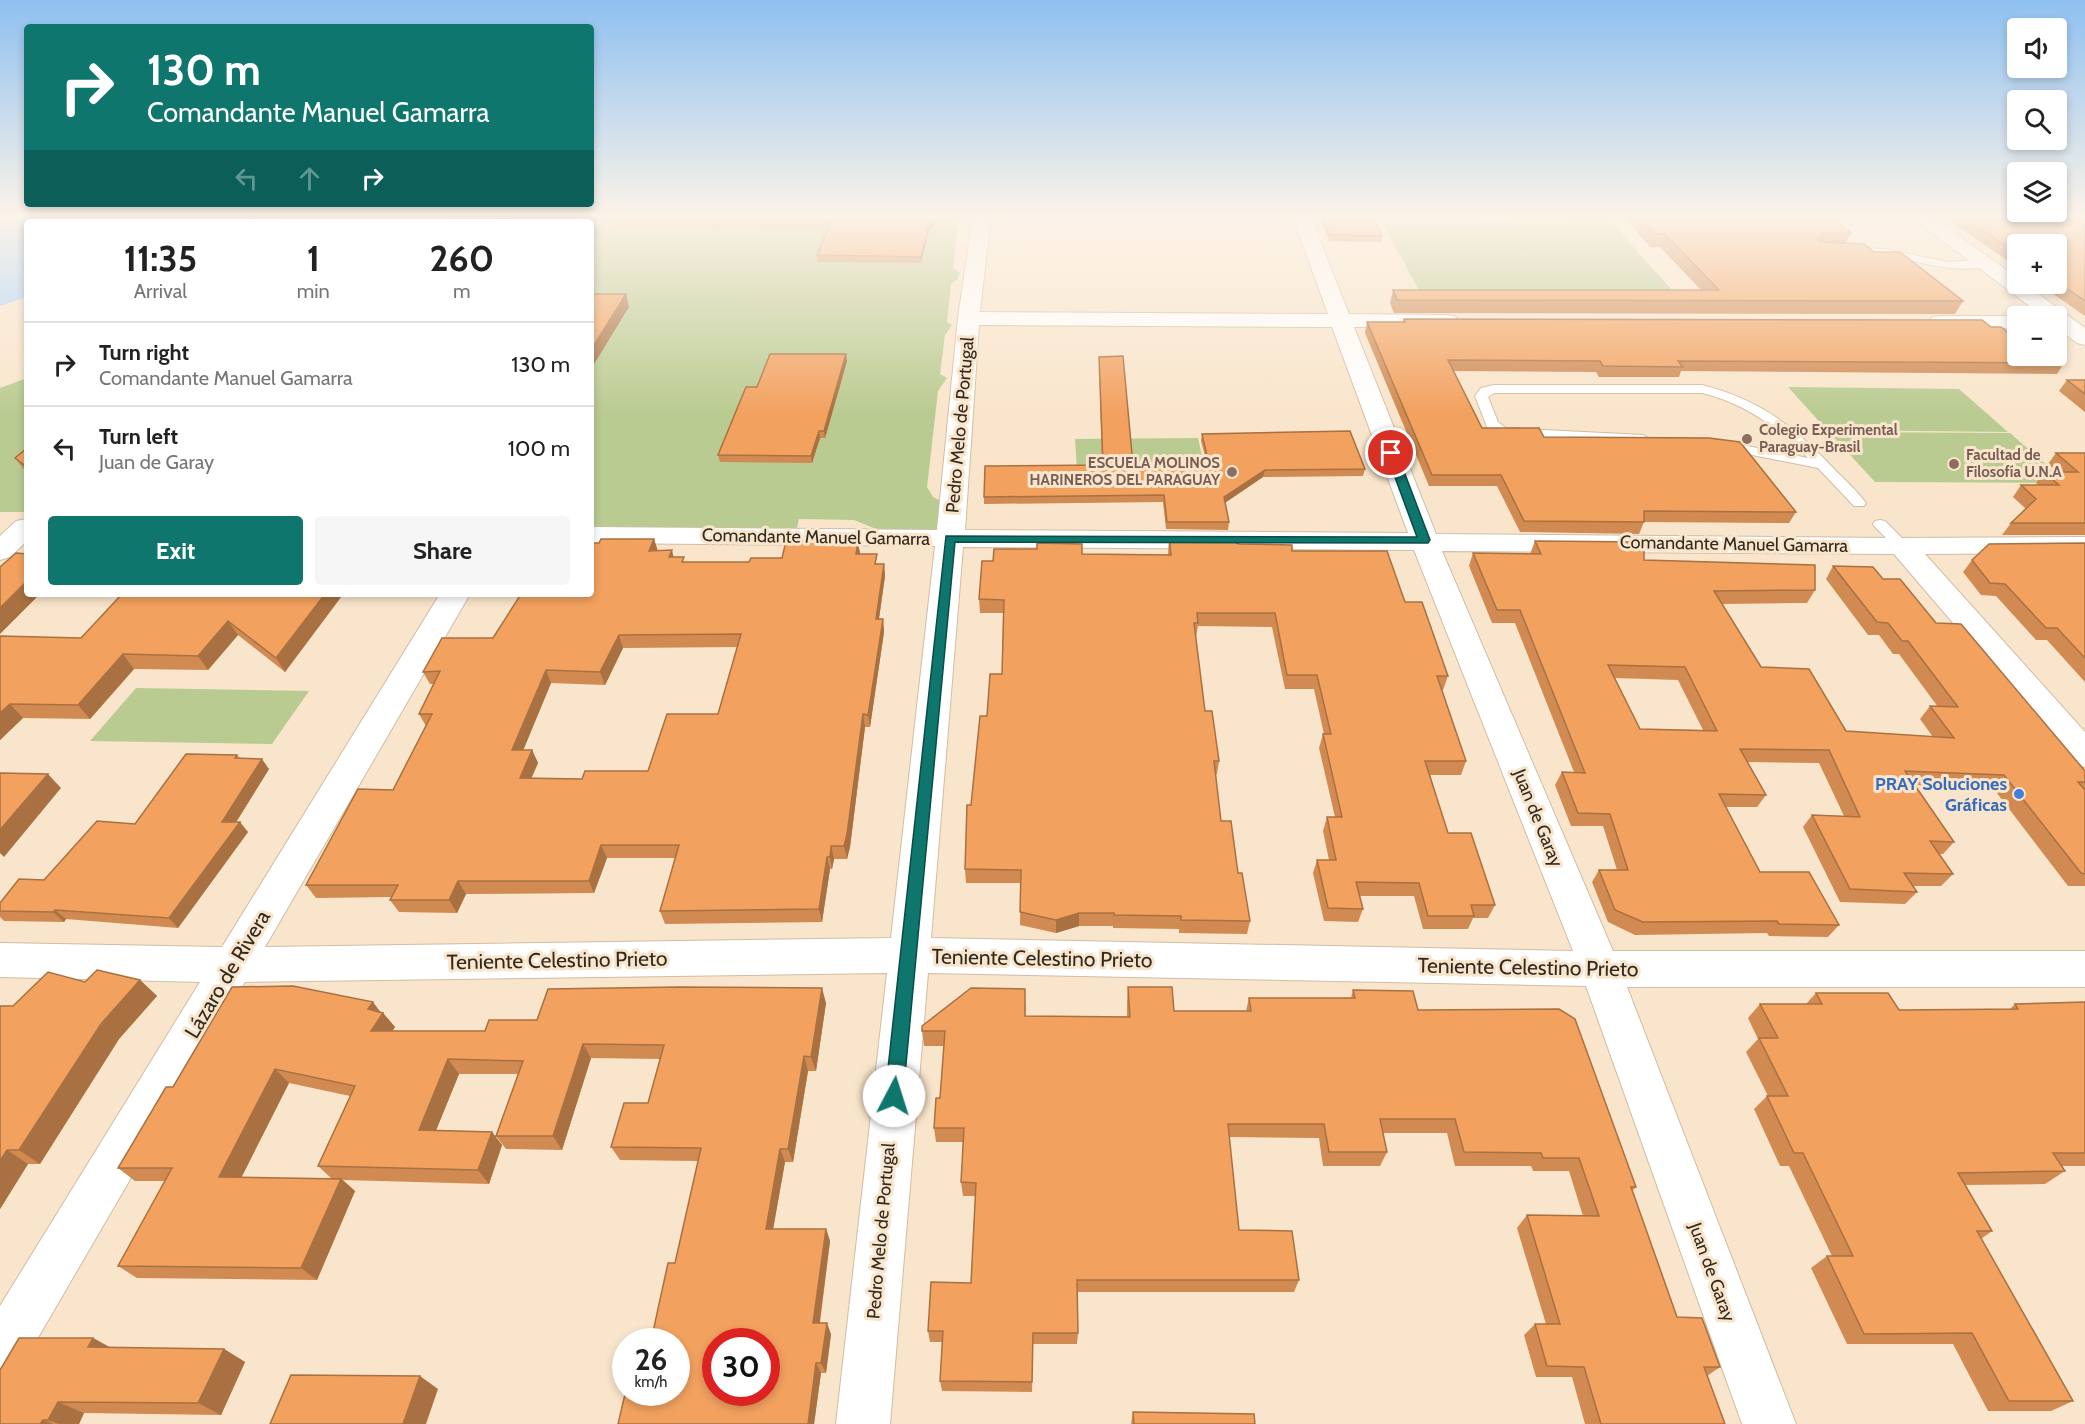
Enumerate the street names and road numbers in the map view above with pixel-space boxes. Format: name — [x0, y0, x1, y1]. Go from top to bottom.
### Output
street label: Pedro Melo de Portugal — [941, 335, 979, 514]
street label: Comandante Manuel Gamarra — [702, 524, 931, 550]
street label: Comandante Manuel Gamarra — [1620, 531, 1849, 557]
street label: Juan de Garay — [1508, 765, 1568, 870]
street label: Lázaro de Rivera — [179, 906, 275, 1042]
street label: Teniente Celestino Prieto — [931, 944, 1153, 972]
street label: Teniente Celestino Prieto — [446, 946, 668, 974]
street label: Teniente Celestino Prieto — [1417, 953, 1639, 981]
street label: Pedro Melo de Portugal — [862, 1141, 900, 1320]
street label: Juan de Garay — [1684, 1219, 1740, 1324]

